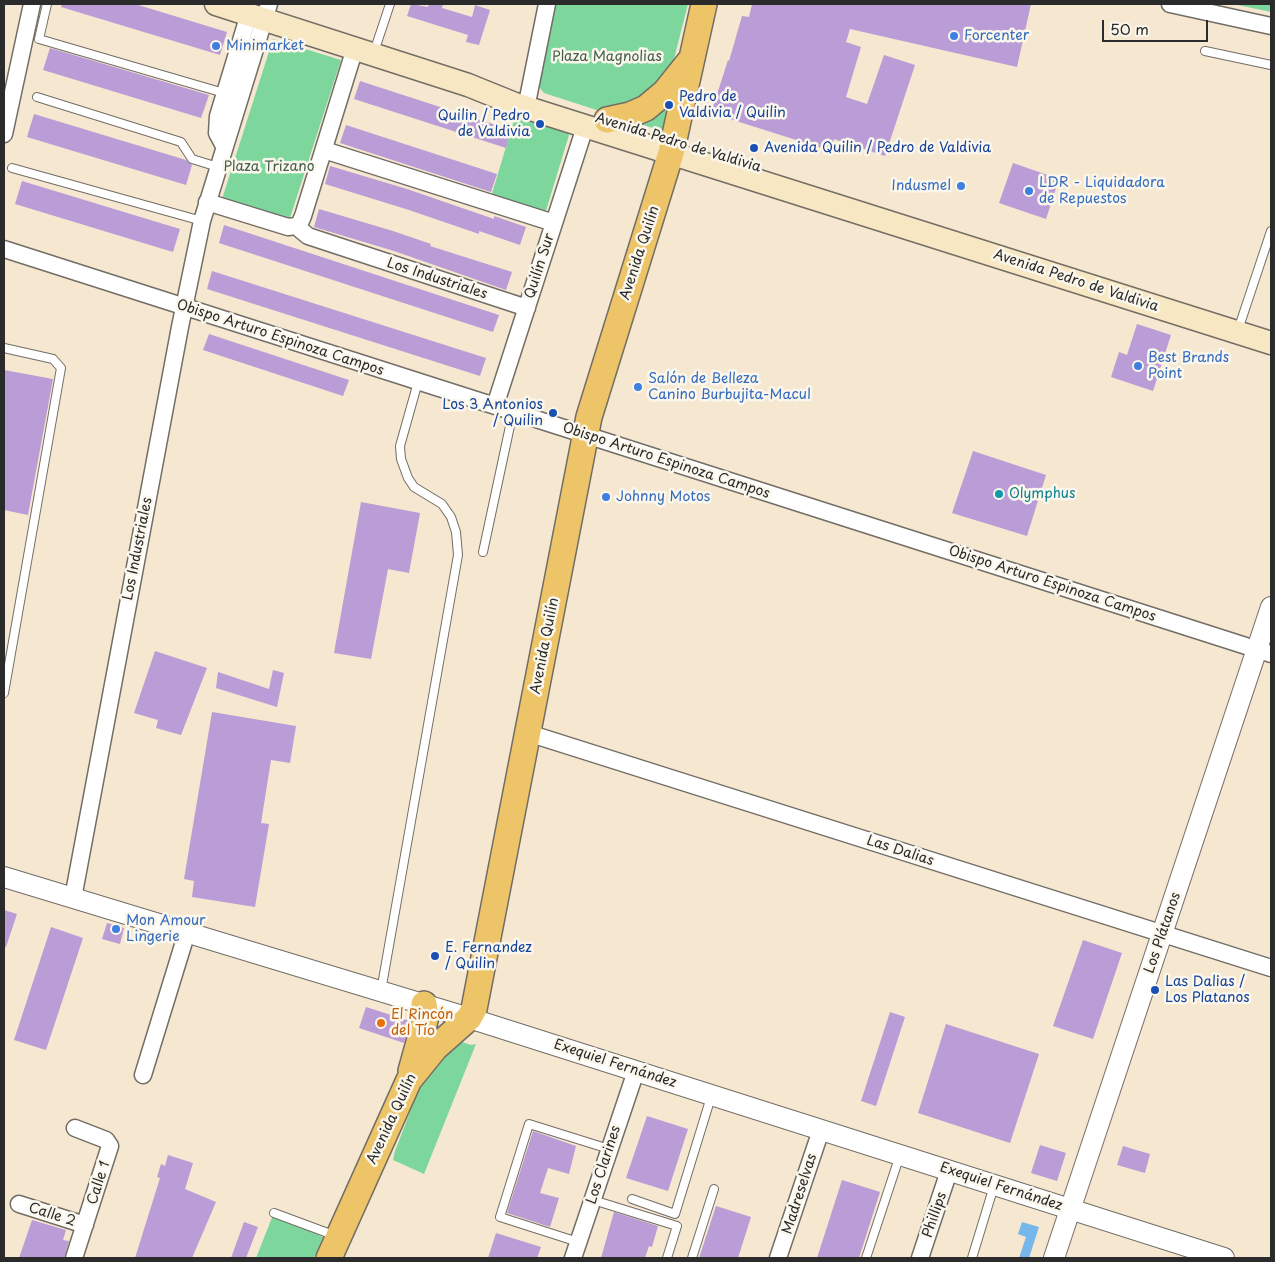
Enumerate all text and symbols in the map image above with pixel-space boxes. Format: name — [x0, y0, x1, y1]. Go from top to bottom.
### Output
scale bar — [1105, 10, 1211, 42]
text: 50 m — [1110, 17, 1149, 40]
place label: Forcenter — [964, 28, 1029, 44]
marker: Forcenter — [948, 30, 960, 42]
place label: Minimarket — [226, 38, 304, 54]
marker: Minimarket — [210, 40, 222, 52]
park label: Plaza Magnolias — [552, 49, 662, 65]
place label: Pedro de Valdivia / Quilin — [679, 89, 786, 121]
marker: Pedro de Valdivia / Quilin — [663, 99, 675, 111]
place label: Quilin / Pedro de Valdivia — [438, 108, 530, 140]
street label: Avenida Pedro de Valdivia — [593, 110, 763, 176]
marker: Quilin / Pedro de Valdivia — [534, 118, 546, 130]
place label: Avenida Quilin / Pedro de Valdivia — [764, 140, 991, 156]
marker: Avenida Quilin / Pedro de Valdivia — [748, 142, 760, 154]
park label: Plaza Trizano — [224, 159, 314, 175]
place label: LDR - Liquidadora de Repuestos — [1039, 175, 1165, 208]
place label: Indusmel — [892, 178, 951, 194]
marker: Indusmel — [955, 180, 967, 192]
marker: LDR - Liquidadora de Repuestos — [1023, 185, 1035, 197]
street label: Avenida Quilín — [617, 204, 663, 302]
street label: Quilín Sur — [522, 231, 558, 301]
street label: Avenida Pedro de Valdivia — [991, 246, 1161, 316]
street label: Los Industriales — [385, 255, 489, 303]
street label: Obispo Arturo Espinoza Campos — [174, 296, 386, 380]
place label: Best Brands Point — [1148, 350, 1229, 382]
marker: Best Brands Point — [1132, 360, 1144, 372]
place label: Salón de Belleza Canino Burbujita-Macul — [648, 371, 811, 404]
marker: Salón de Belleza Canino Burbujita-Macul — [632, 381, 644, 393]
place label: Los 3 Antonios / Quilin — [442, 397, 543, 430]
marker: Los 3 Antonios / Quilin — [547, 407, 559, 419]
street label: Obispo Arturo Espinoza Campos — [560, 419, 772, 503]
place label: Olymphus — [1009, 486, 1075, 502]
marker: Olymphus — [993, 488, 1005, 500]
place label: Johnny Motos — [616, 489, 710, 505]
marker: Johnny Motos — [600, 491, 612, 503]
street label: Los Industriales — [120, 496, 156, 602]
street label: Obispo Arturo Espinoza Campos — [946, 542, 1158, 626]
street label: Avenida Quilín — [527, 596, 563, 696]
street label: Las Dalias — [864, 832, 936, 870]
street label: Los Plátanos — [1141, 890, 1185, 976]
place label: Mon Amour Lingerie — [126, 913, 206, 946]
marker: Mon Amour Lingerie — [110, 923, 122, 935]
place label: E. Fernandez / Quilin — [445, 940, 532, 972]
marker: E. Fernandez / Quilin — [429, 950, 441, 962]
place label: Las Dalias / Los Platanos — [1165, 974, 1250, 1006]
marker: Las Dalias / Los Platanos — [1149, 984, 1161, 996]
place label: El Rincón del Tío — [391, 1007, 454, 1040]
marker: El Rincón del Tío — [375, 1017, 387, 1029]
street label: Exequiel Fernández — [552, 1036, 678, 1092]
street label: Avenida Quilín — [364, 1071, 420, 1167]
street label: Los Clarines — [583, 1124, 625, 1206]
street label: Madreselvas — [779, 1152, 821, 1236]
street label: Calle 1 — [84, 1159, 114, 1207]
street label: Exequiel Fernández — [938, 1159, 1064, 1215]
street label: Phillips — [919, 1190, 951, 1240]
street label: Calle 2 — [26, 1200, 78, 1230]

